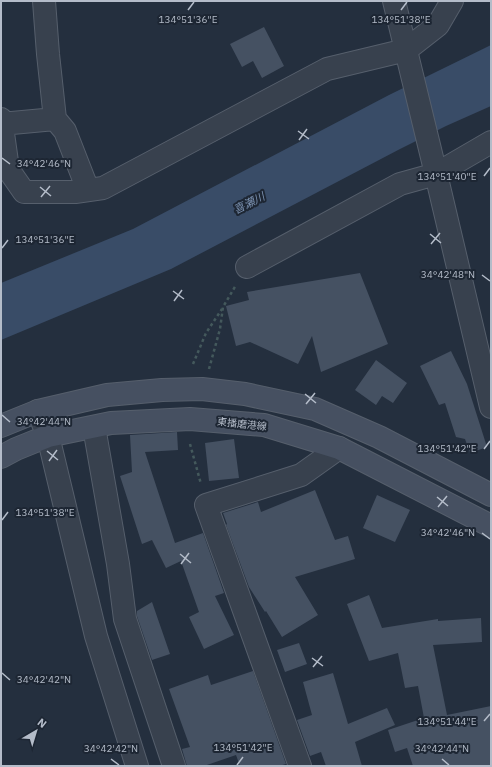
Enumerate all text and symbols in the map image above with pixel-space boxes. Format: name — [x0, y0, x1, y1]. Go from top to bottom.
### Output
text: 134°51'36"E — [158, 13, 218, 26]
text: 134°51'38"E — [371, 13, 431, 26]
text: 34°42'46"N — [17, 157, 71, 170]
text: 134°51'40"E — [417, 170, 477, 183]
water label: 喜瀬川 — [231, 189, 268, 217]
text: 134°51'36"E — [15, 233, 75, 246]
text: 34°42'48"N — [421, 268, 475, 281]
text: 34°42'44"N — [17, 415, 71, 428]
street label: 東播磨港線 — [216, 415, 268, 433]
text: 134°51'42"E — [417, 442, 477, 455]
text: 134°51'38"E — [15, 506, 75, 519]
text: 34°42'46"N — [421, 526, 475, 539]
text: 34°42'42"N — [17, 673, 71, 686]
north arrow — [16, 711, 56, 751]
text: N — [35, 715, 50, 731]
text: 134°51'44"E — [417, 715, 477, 728]
text: 134°51'42"E — [213, 741, 273, 754]
text: 34°42'42"N — [84, 742, 138, 755]
text: 34°42'44"N — [415, 742, 469, 755]

